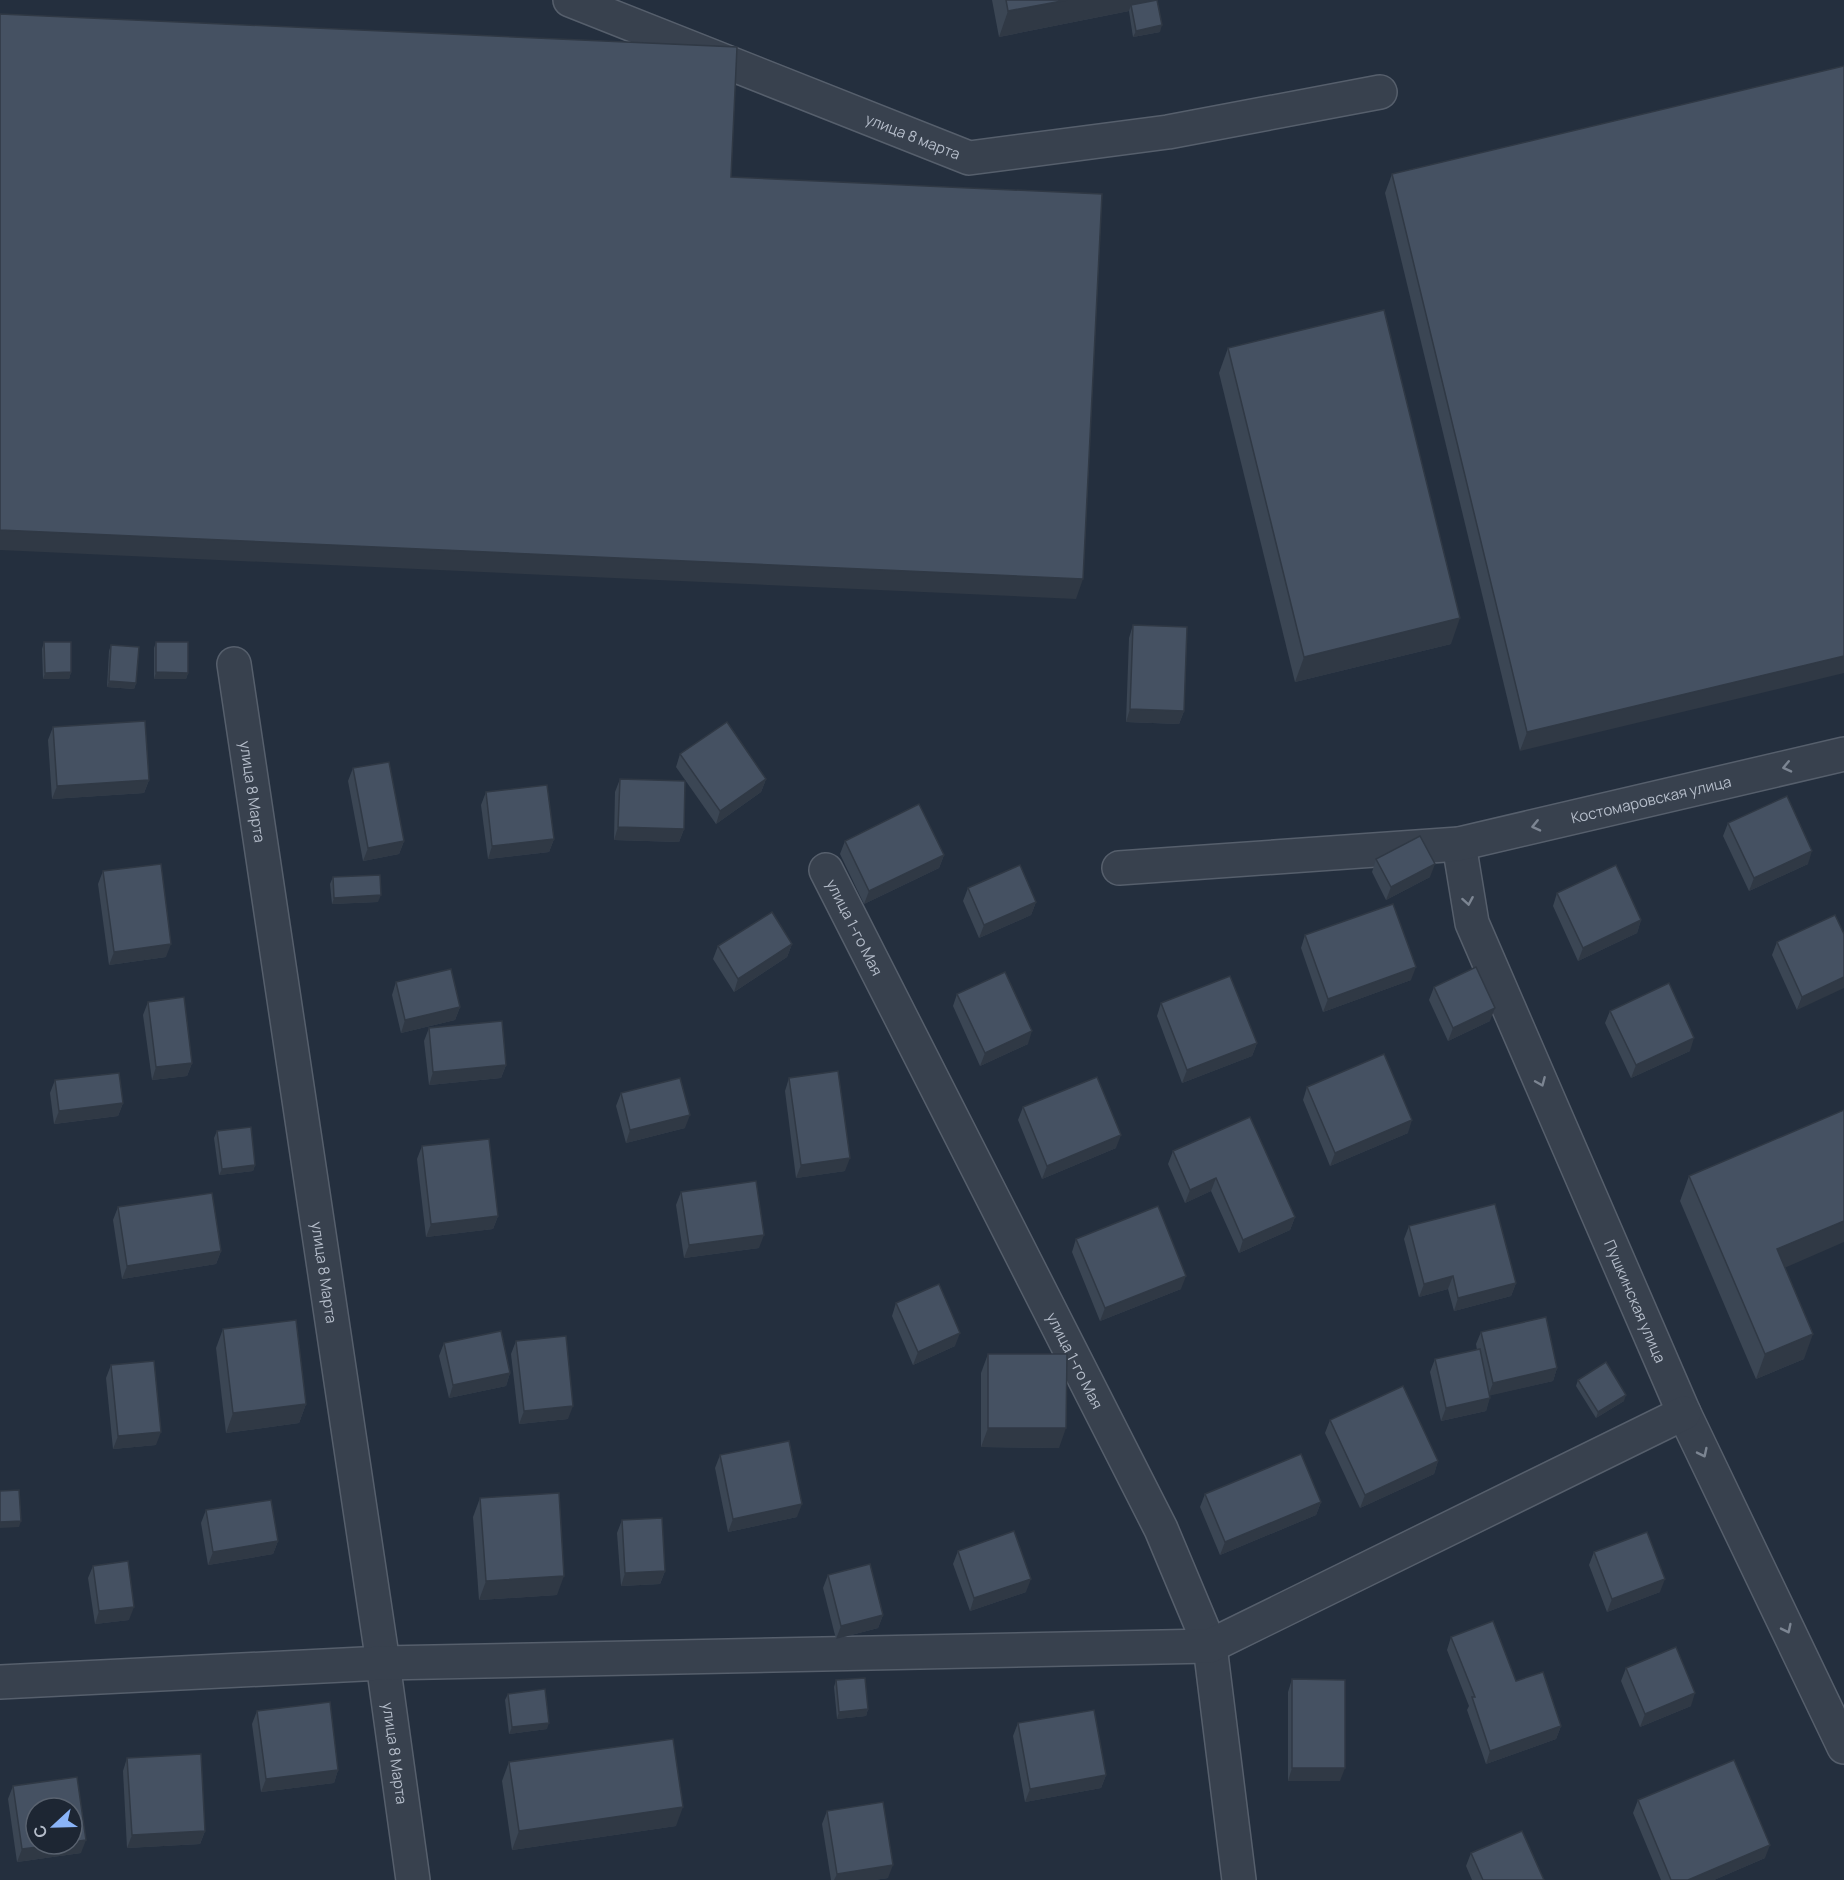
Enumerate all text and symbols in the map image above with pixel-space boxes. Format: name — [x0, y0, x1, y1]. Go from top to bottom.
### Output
street label: улица 8 марта — [863, 108, 964, 164]
street label: улица 8 Марта — [235, 739, 271, 844]
one-way arrow — [1782, 760, 1792, 773]
street label: Костомаровская улица — [1569, 770, 1733, 828]
one-way arrow — [1531, 818, 1541, 831]
street label: улица 1-го Мая — [822, 875, 888, 979]
one-way arrow — [1462, 897, 1474, 906]
one-way arrow — [1534, 1075, 1546, 1086]
street label: улица 8 Марта — [307, 1220, 343, 1325]
street label: Пушкинская улица — [1600, 1236, 1671, 1366]
street label: улица 1-го Мая — [1042, 1308, 1109, 1412]
one-way arrow — [1696, 1446, 1708, 1457]
one-way arrow — [1780, 1622, 1792, 1633]
street label: улица 8 Марта — [378, 1701, 413, 1805]
north arrow — [24, 1796, 84, 1856]
text: С — [28, 1822, 53, 1841]

